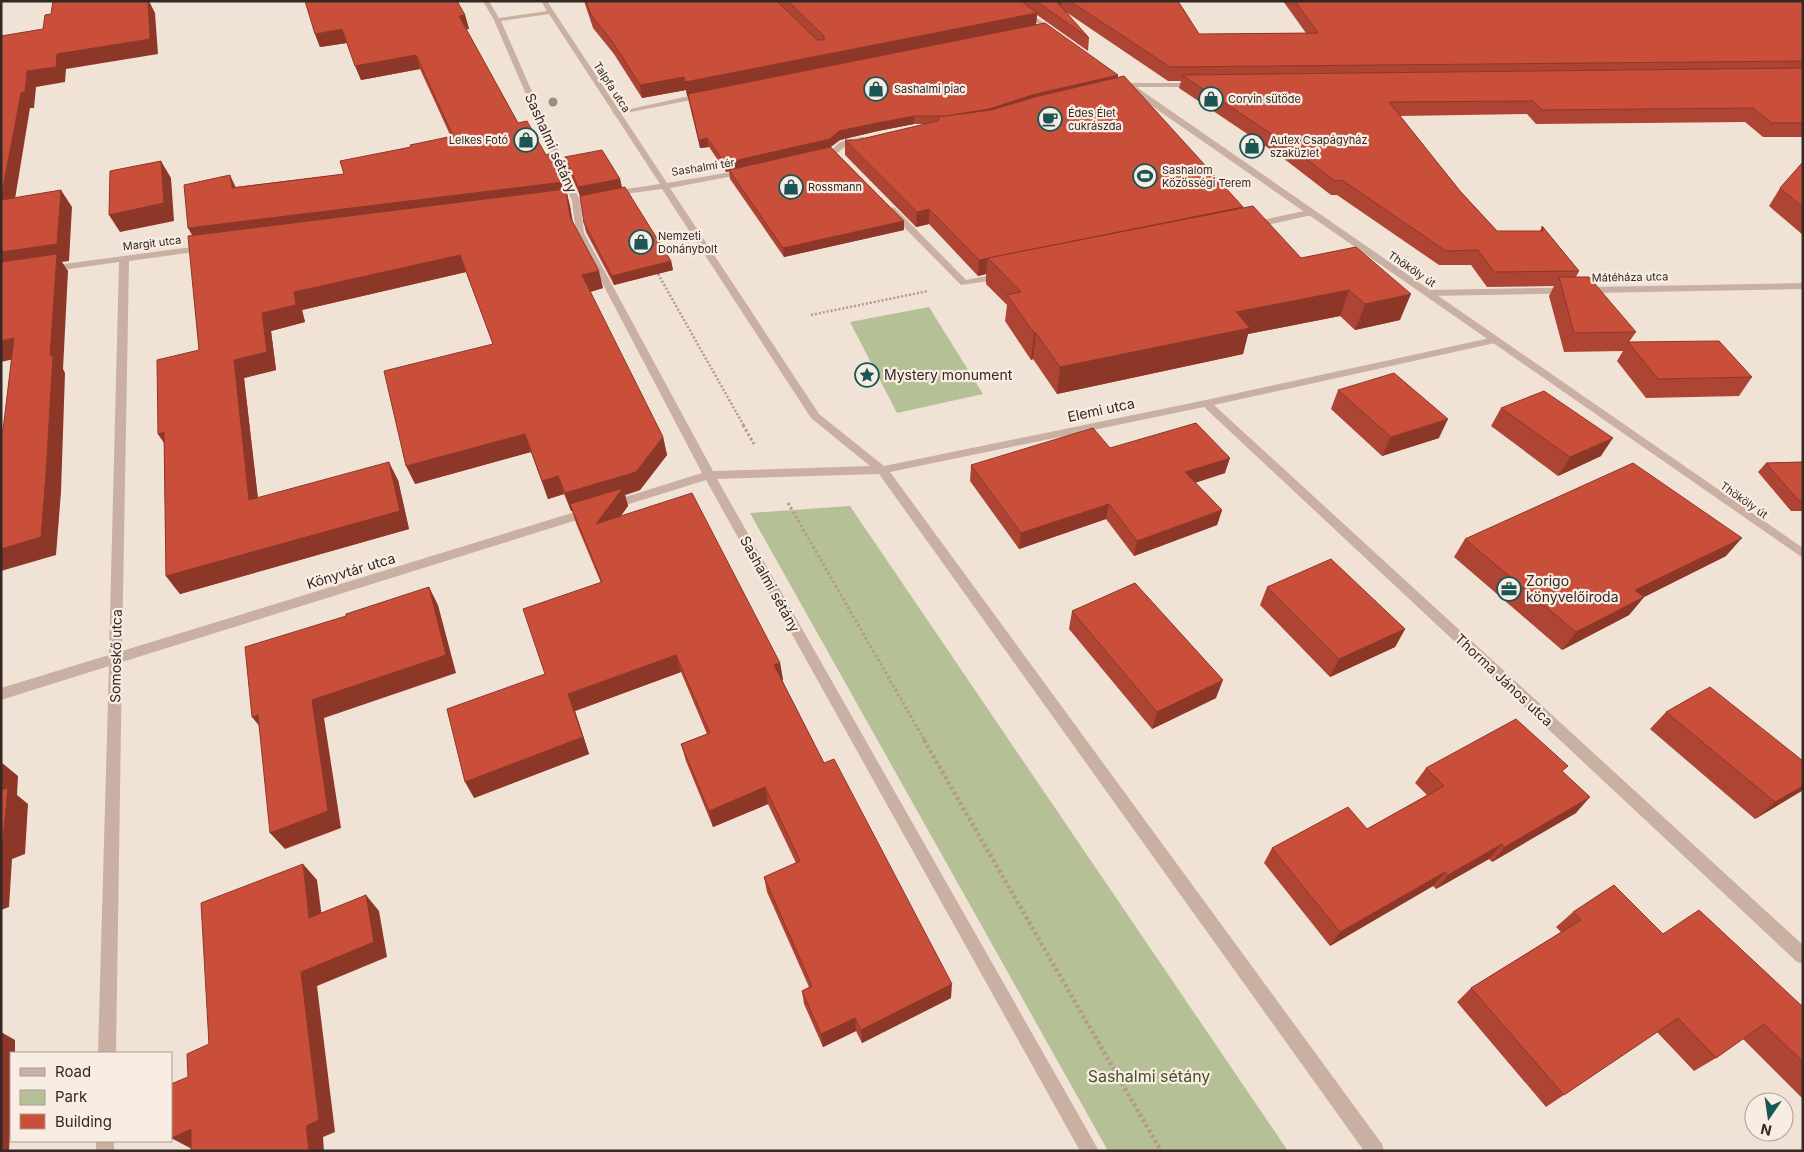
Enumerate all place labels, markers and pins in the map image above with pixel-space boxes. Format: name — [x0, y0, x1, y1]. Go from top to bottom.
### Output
shop icon: Sashalmi piac — [863, 76, 889, 102]
place label: Sashalmi piac — [894, 82, 966, 96]
shop icon: Corvin sütöde — [1198, 86, 1224, 112]
place label: Corvin sütöde — [1228, 92, 1301, 106]
cafe icon: Édes Élet cukrászda — [1037, 106, 1063, 132]
place label: Édes Élet cukrászda — [1068, 106, 1122, 133]
shop icon: Lelkes Fotó — [513, 127, 539, 153]
place label: Lelkes Fotó — [449, 133, 508, 147]
shop icon: Autex Csapágyház szaküzlet — [1239, 133, 1265, 159]
place label: Autex Csapágyház szaküzlet — [1270, 133, 1368, 160]
sports icon: Sashalom Közösségi Terem — [1132, 163, 1158, 189]
place label: Sashalom Közösségi Terem — [1162, 163, 1251, 190]
shop icon: Rossmann — [778, 174, 804, 200]
place label: Rossmann — [808, 180, 862, 194]
shop icon: Nemzeti Dohánybolt — [628, 229, 654, 255]
place label: Nemzeti Dohánybolt — [658, 229, 718, 256]
place icon: Mystery monument — [854, 362, 880, 388]
place label: Mystery monument — [884, 366, 1013, 383]
place label: Zorigo könyvelőiroda — [1526, 572, 1619, 605]
office icon: Zorigo könyvelőiroda — [1496, 576, 1522, 602]

